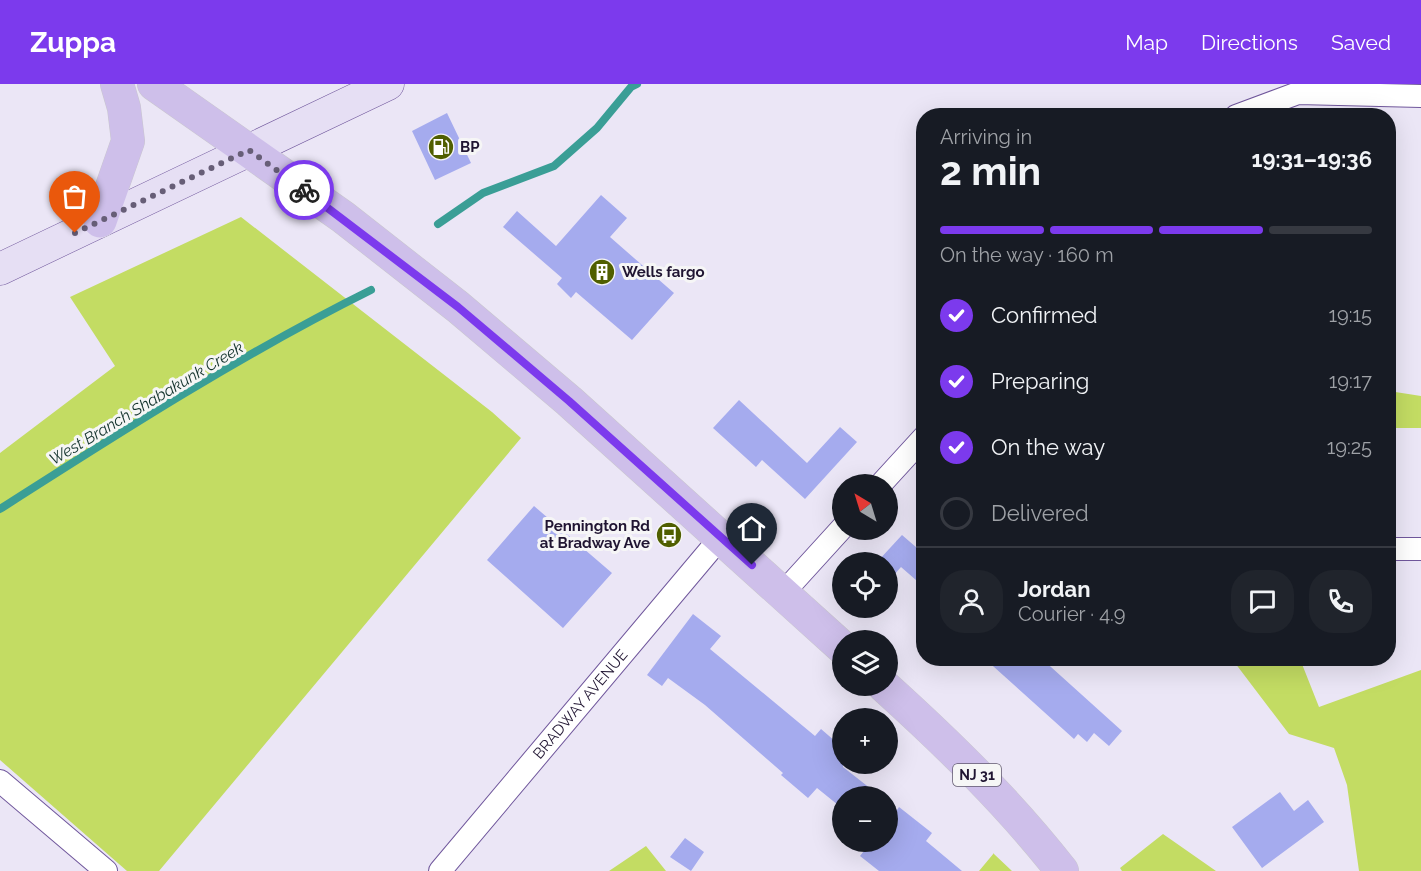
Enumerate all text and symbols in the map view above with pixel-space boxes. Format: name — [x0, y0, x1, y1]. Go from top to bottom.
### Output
text: Zuppa — [30, 26, 116, 59]
text: Map — [1125, 30, 1168, 55]
text: Directions — [1201, 30, 1298, 55]
text: Saved — [1331, 30, 1391, 55]
text: Arriving in — [940, 125, 1032, 149]
fuel station icon: BP — [426, 132, 456, 162]
place label: BP — [460, 138, 480, 156]
text: 19:31–19:36 — [1252, 146, 1372, 172]
text: 2 min — [940, 148, 1041, 194]
courier — [274, 160, 334, 220]
pin — [49, 171, 100, 233]
icon: bike — [288, 174, 321, 207]
icon: bag — [58, 180, 91, 213]
text: On the way · 160 m — [940, 243, 1114, 267]
building icon: Wells fargo — [587, 257, 617, 287]
place label: Wells fargo — [622, 263, 705, 281]
icon: check — [940, 299, 973, 332]
text: Confirmed — [991, 302, 1098, 328]
text: 19:15 — [1329, 303, 1372, 327]
water label: West Branch Shabakunk Creek — [46, 338, 247, 469]
icon: check — [940, 365, 973, 398]
text: Preparing — [991, 368, 1089, 394]
text: 19:17 — [1329, 369, 1372, 393]
icon: check — [940, 431, 973, 464]
text: On the way — [991, 434, 1105, 460]
text: 19:25 — [1327, 435, 1372, 459]
north arrow — [832, 474, 898, 540]
map controls — [832, 474, 898, 852]
text: Delivered — [991, 500, 1089, 526]
pin — [726, 503, 777, 565]
icon: home — [735, 512, 768, 545]
place label: Pennington Rd at Bradway Ave — [540, 517, 650, 552]
bus stop icon: Pennington Rd at Bradway Ave — [654, 520, 684, 550]
button: locate — [832, 552, 898, 618]
button: person — [940, 570, 1003, 633]
button: chat — [1231, 570, 1294, 633]
button: phone — [1309, 570, 1372, 633]
text: Jordan — [1018, 576, 1090, 602]
text: Courier · 4.9 — [1018, 602, 1126, 626]
button: layers — [832, 630, 898, 696]
street label: BRADWAY AVENUE — [529, 646, 631, 762]
button: + — [832, 708, 898, 774]
road number: NJ 31 — [953, 764, 1001, 786]
button: − — [832, 786, 898, 852]

